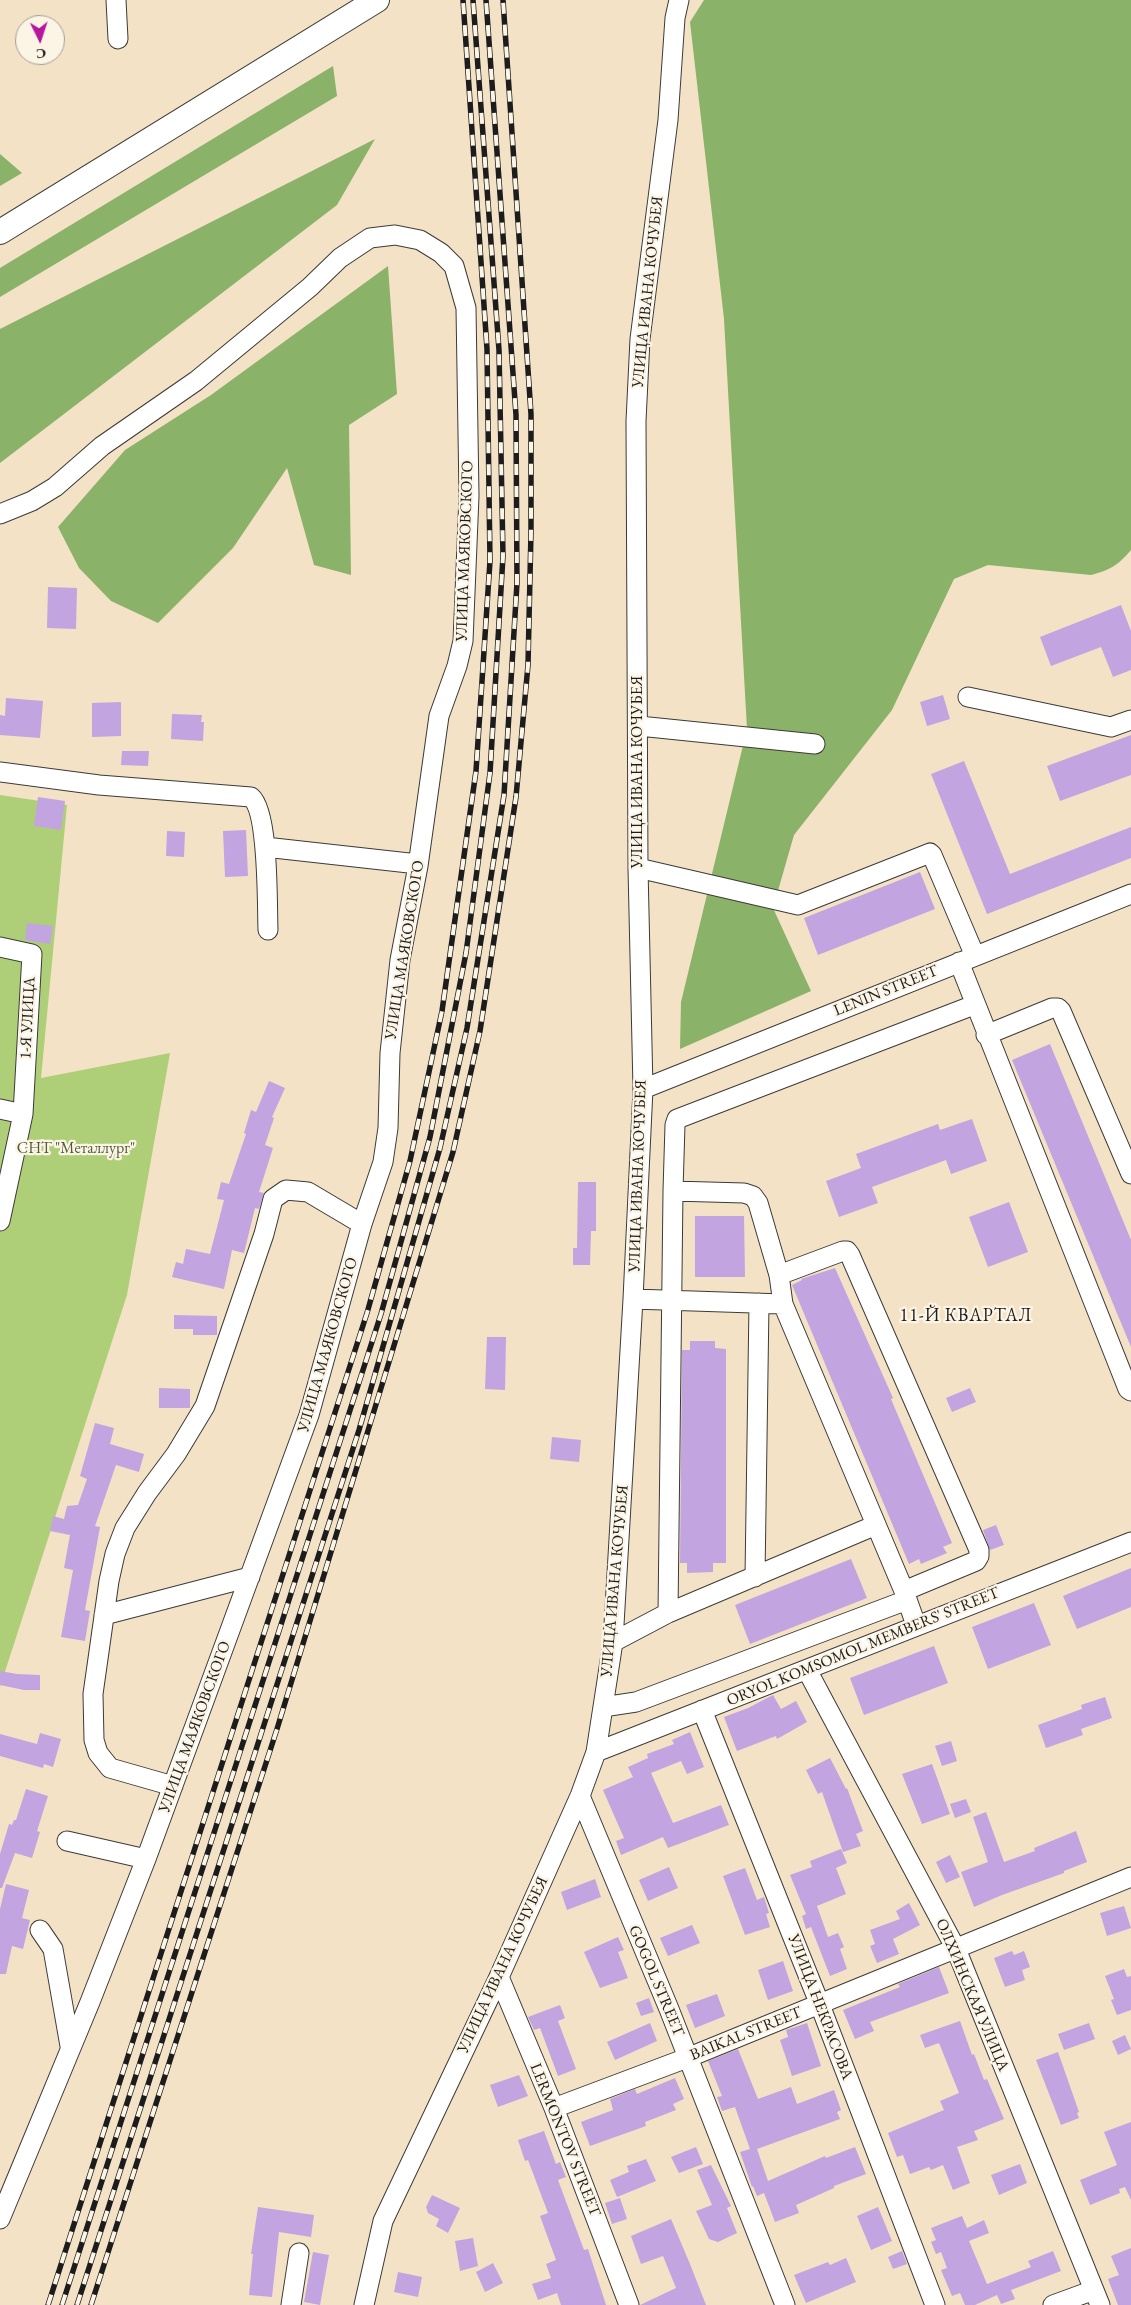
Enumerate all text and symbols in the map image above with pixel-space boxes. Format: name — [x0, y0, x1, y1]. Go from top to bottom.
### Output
north arrow — [15, 15, 65, 65]
text: С — [35, 45, 47, 63]
street label: УЛИЦА ИВАНА КОЧУБЕЯ — [628, 195, 668, 389]
street label: УЛИЦА МАЯКОВСКОГО — [452, 460, 478, 642]
street label: УЛИЦА ИВАНА КОЧУБЕЯ — [628, 676, 648, 868]
street label: УЛИЦА МАЯКОВСКОГО — [381, 859, 429, 1041]
street label: LENIN STREET — [831, 961, 941, 1021]
street label: 1-Я УЛИЦА — [16, 976, 40, 1060]
street label: УЛИЦА ИВАНА КОЧУБЕЯ — [625, 1079, 651, 1273]
park label: СНТ "Металлург" — [17, 1139, 135, 1159]
street label: УЛИЦА МАЯКОВСКОГО — [294, 1255, 362, 1435]
district label: 11-Й КВАРТАЛ — [898, 1305, 1034, 1327]
street label: УЛИЦА ИВАНА КОЧУБЕЯ — [597, 1484, 633, 1678]
street label: ORYOL KOMSOMOL MEMBERS' STREET — [724, 1583, 1002, 1711]
street label: УЛИЦА МАЯКОВСКОГО — [155, 1639, 235, 1815]
street label: УЛИЦА ИВАНА КОЧУБЕЯ — [454, 1874, 552, 2056]
street label: ОЛХИНСКАЯ УЛИЦА — [931, 1916, 1013, 2074]
street label: GOGOL STREET — [624, 1923, 688, 2039]
street label: УЛИЦА НЕКРАСОВА — [783, 1931, 857, 2083]
street label: BAIKAL STREET — [687, 2003, 805, 2065]
street label: LERMONTOV STREET — [525, 2061, 605, 2219]

